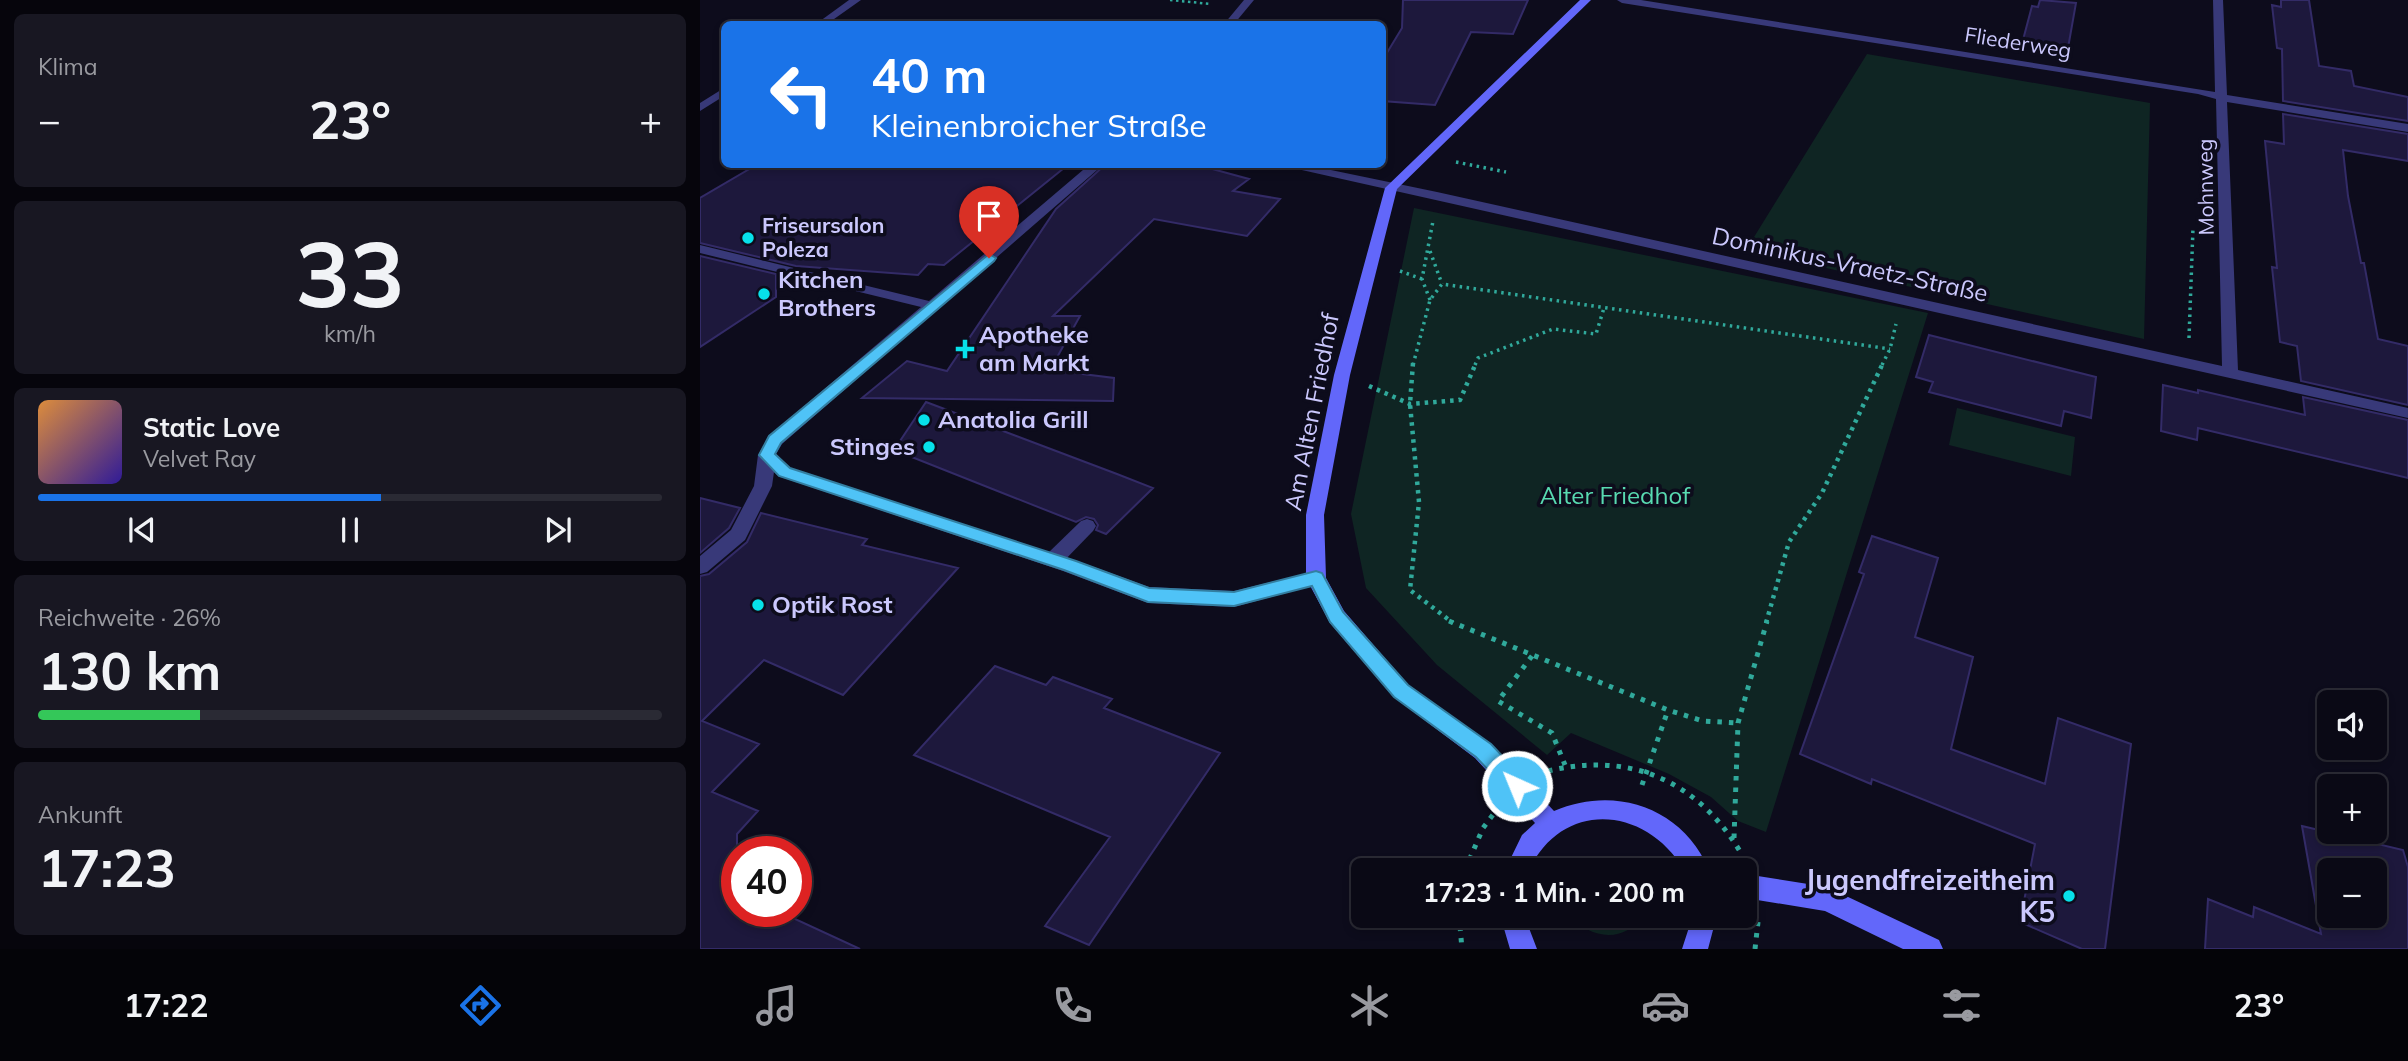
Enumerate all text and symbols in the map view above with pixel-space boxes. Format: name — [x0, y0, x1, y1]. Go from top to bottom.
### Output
street label: Fliederweg — [1963, 21, 2073, 63]
text: 40 m — [871, 44, 987, 105]
icon: left — [756, 49, 847, 140]
text: Klima — [38, 52, 98, 81]
text: 23° — [309, 87, 391, 152]
text: − — [38, 96, 61, 144]
text: + — [639, 96, 662, 144]
text: Kleinenbroicher Straße — [871, 105, 1207, 145]
street label: Mohnweg — [2191, 138, 2219, 236]
pin — [959, 186, 1019, 258]
icon: arrive — [970, 197, 1008, 235]
place label: Friseursalon Poleza — [762, 212, 884, 262]
text: 33 — [295, 216, 405, 330]
street label: Dominikus-Vraetz-Straße — [1710, 220, 1991, 308]
marker: Friseursalon Poleza — [740, 230, 756, 246]
place label: Kitchen Brothers — [778, 264, 876, 322]
marker: Kitchen Brothers — [756, 286, 772, 302]
street label: Am Alten Friedhof — [1277, 309, 1345, 513]
text: km/h — [324, 319, 376, 348]
place label: Apotheke am Markt — [979, 319, 1089, 377]
marker: Apotheke am Markt — [957, 341, 973, 357]
place label: Anatolia Grill — [938, 404, 1089, 434]
text: Static Love — [143, 411, 280, 444]
marker: Anatolia Grill — [916, 412, 932, 428]
place label: Stinges — [830, 431, 915, 461]
marker: Stinges — [921, 439, 937, 455]
text: Velvet Ray — [143, 444, 256, 473]
park label: Alter Friedhof — [1540, 480, 1691, 510]
icon: previous — [123, 511, 161, 549]
icon: pause — [331, 511, 369, 549]
icon: next — [539, 511, 577, 549]
place label: Optik Rost — [772, 589, 893, 619]
marker: Optik Rost — [750, 597, 766, 613]
text: Reichweite · 26% — [38, 603, 221, 632]
text: 130 km — [38, 638, 221, 703]
map controls — [2317, 690, 2387, 928]
button: sound — [2317, 690, 2387, 760]
position arrow — [1480, 749, 1554, 823]
button: + — [2317, 774, 2387, 844]
text: Ankunft — [38, 800, 122, 829]
text: 17:23 — [38, 835, 176, 900]
speed limit sign: 40 — [721, 836, 812, 927]
button: − — [2317, 858, 2387, 928]
place label: Jugendfreizeitheim K5 — [1805, 862, 2055, 929]
text: 17:23 · 1 Min. · 200 m — [1423, 876, 1685, 909]
marker: Jugendfreizeitheim K5 — [2061, 888, 2077, 904]
icon: directions — [456, 981, 505, 1030]
icon: music — [752, 981, 801, 1030]
icon: phone — [1048, 981, 1097, 1030]
icon: climate — [1345, 981, 1394, 1030]
icon: car — [1641, 981, 1690, 1030]
icon: filters — [1937, 981, 1986, 1030]
text: 17:22 — [124, 985, 208, 1025]
text: 23° — [2234, 985, 2284, 1025]

